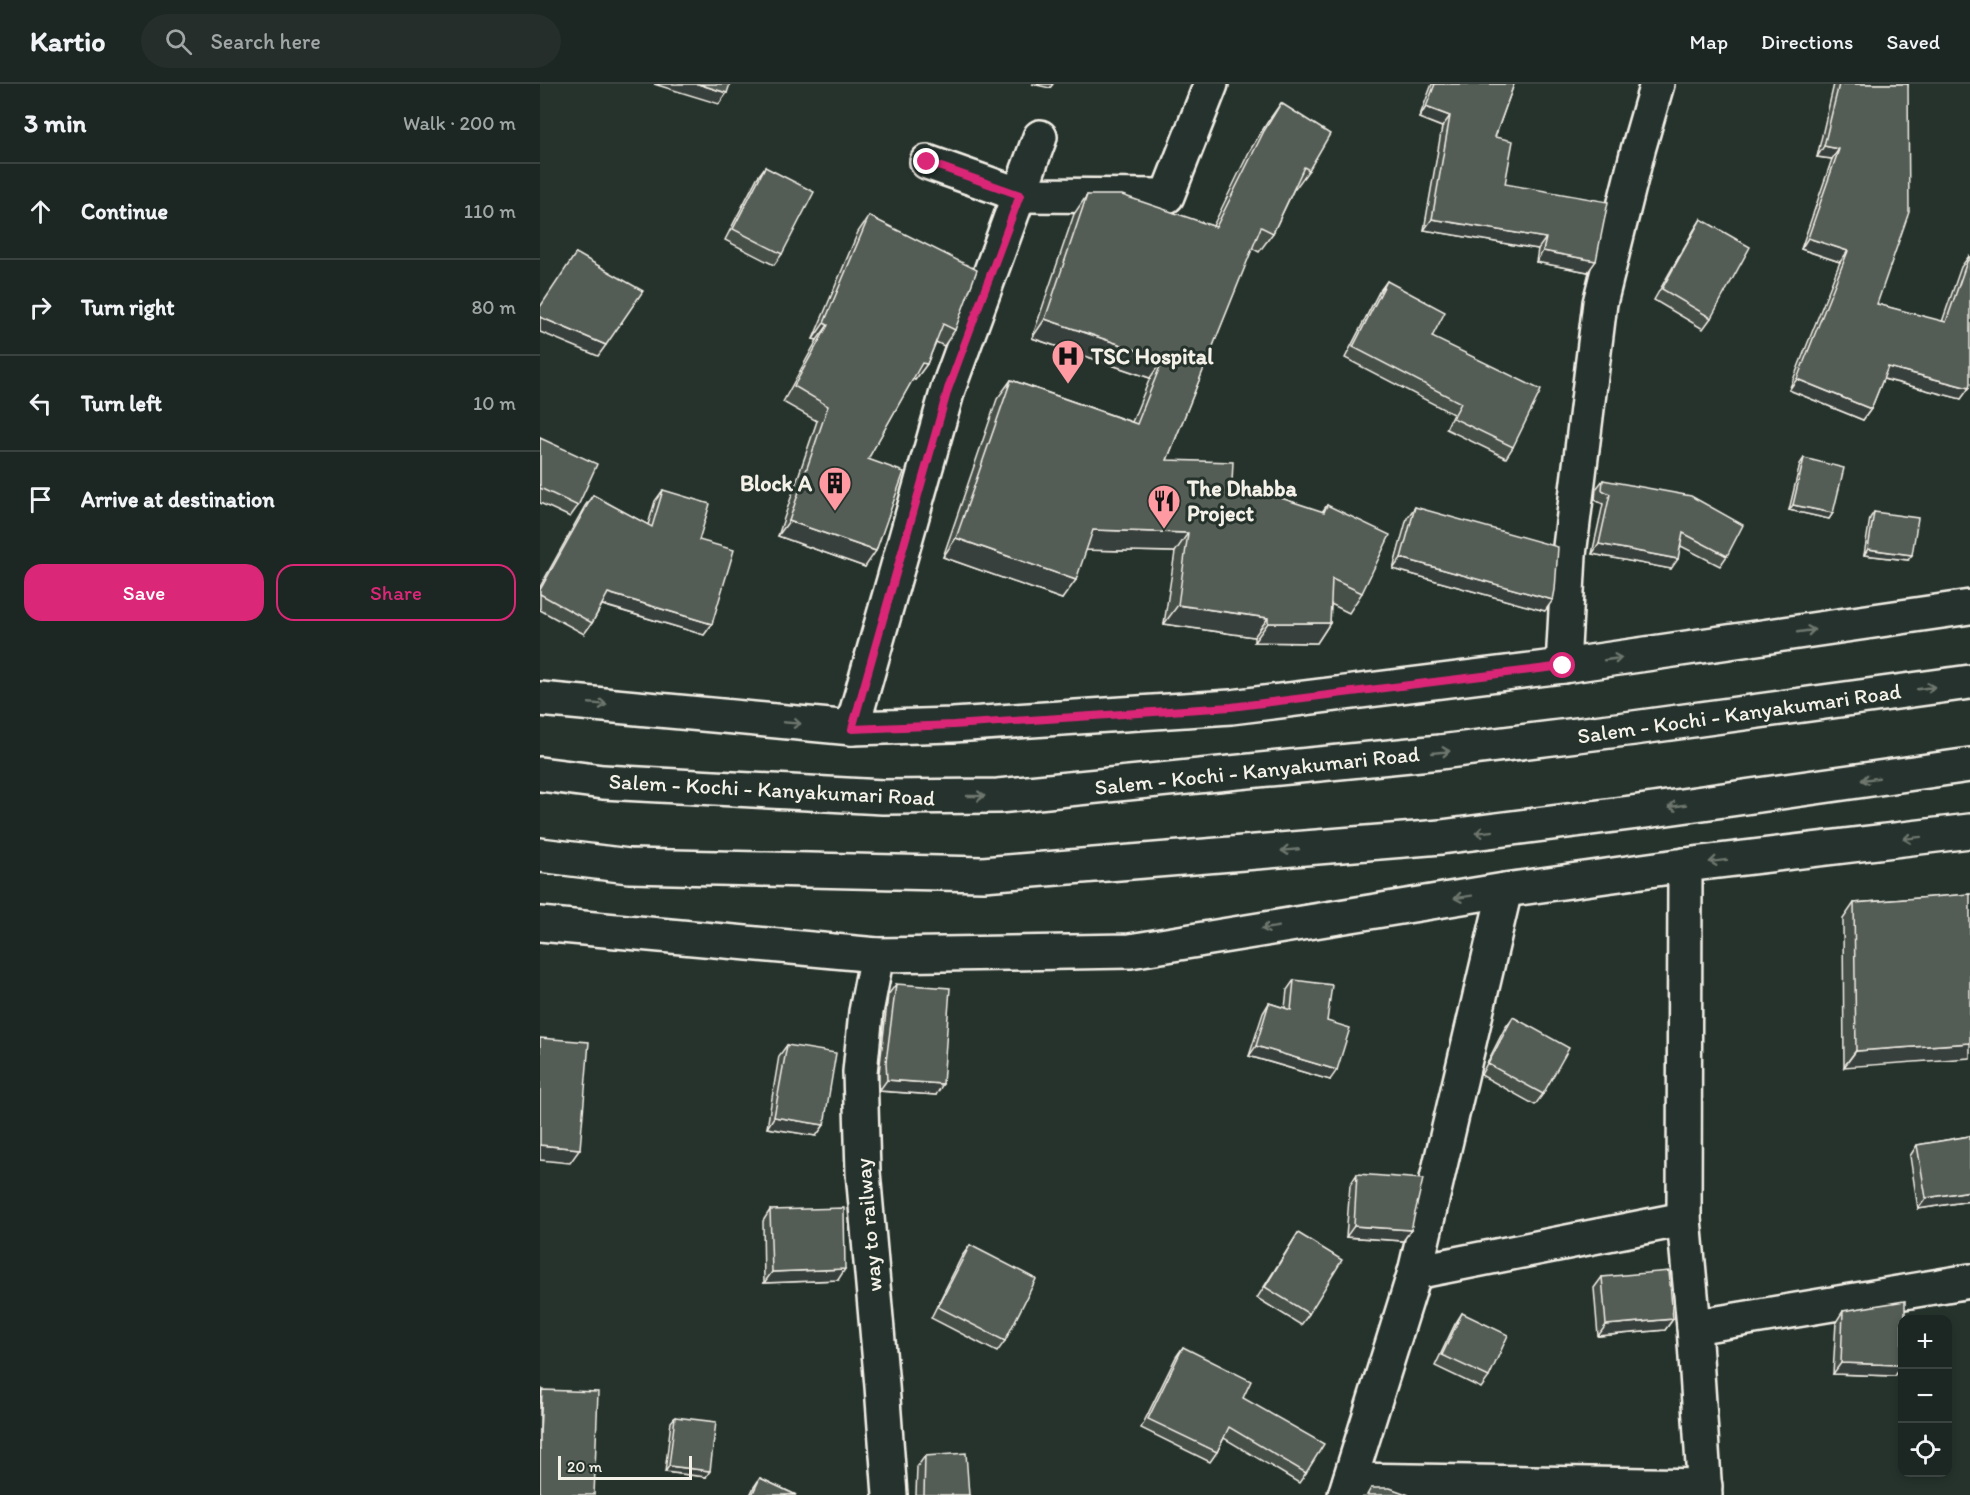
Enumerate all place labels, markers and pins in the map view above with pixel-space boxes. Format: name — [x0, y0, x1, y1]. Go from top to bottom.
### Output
hospital icon: TSC Hospital — [1050, 338, 1086, 385]
place label: TSC Hospital — [1090, 343, 1214, 370]
building icon: Block A — [817, 465, 853, 512]
place label: Block A — [740, 470, 813, 497]
place label: The Dhabba Project — [1186, 475, 1298, 527]
restaurant icon: The Dhabba Project — [1146, 483, 1182, 530]

